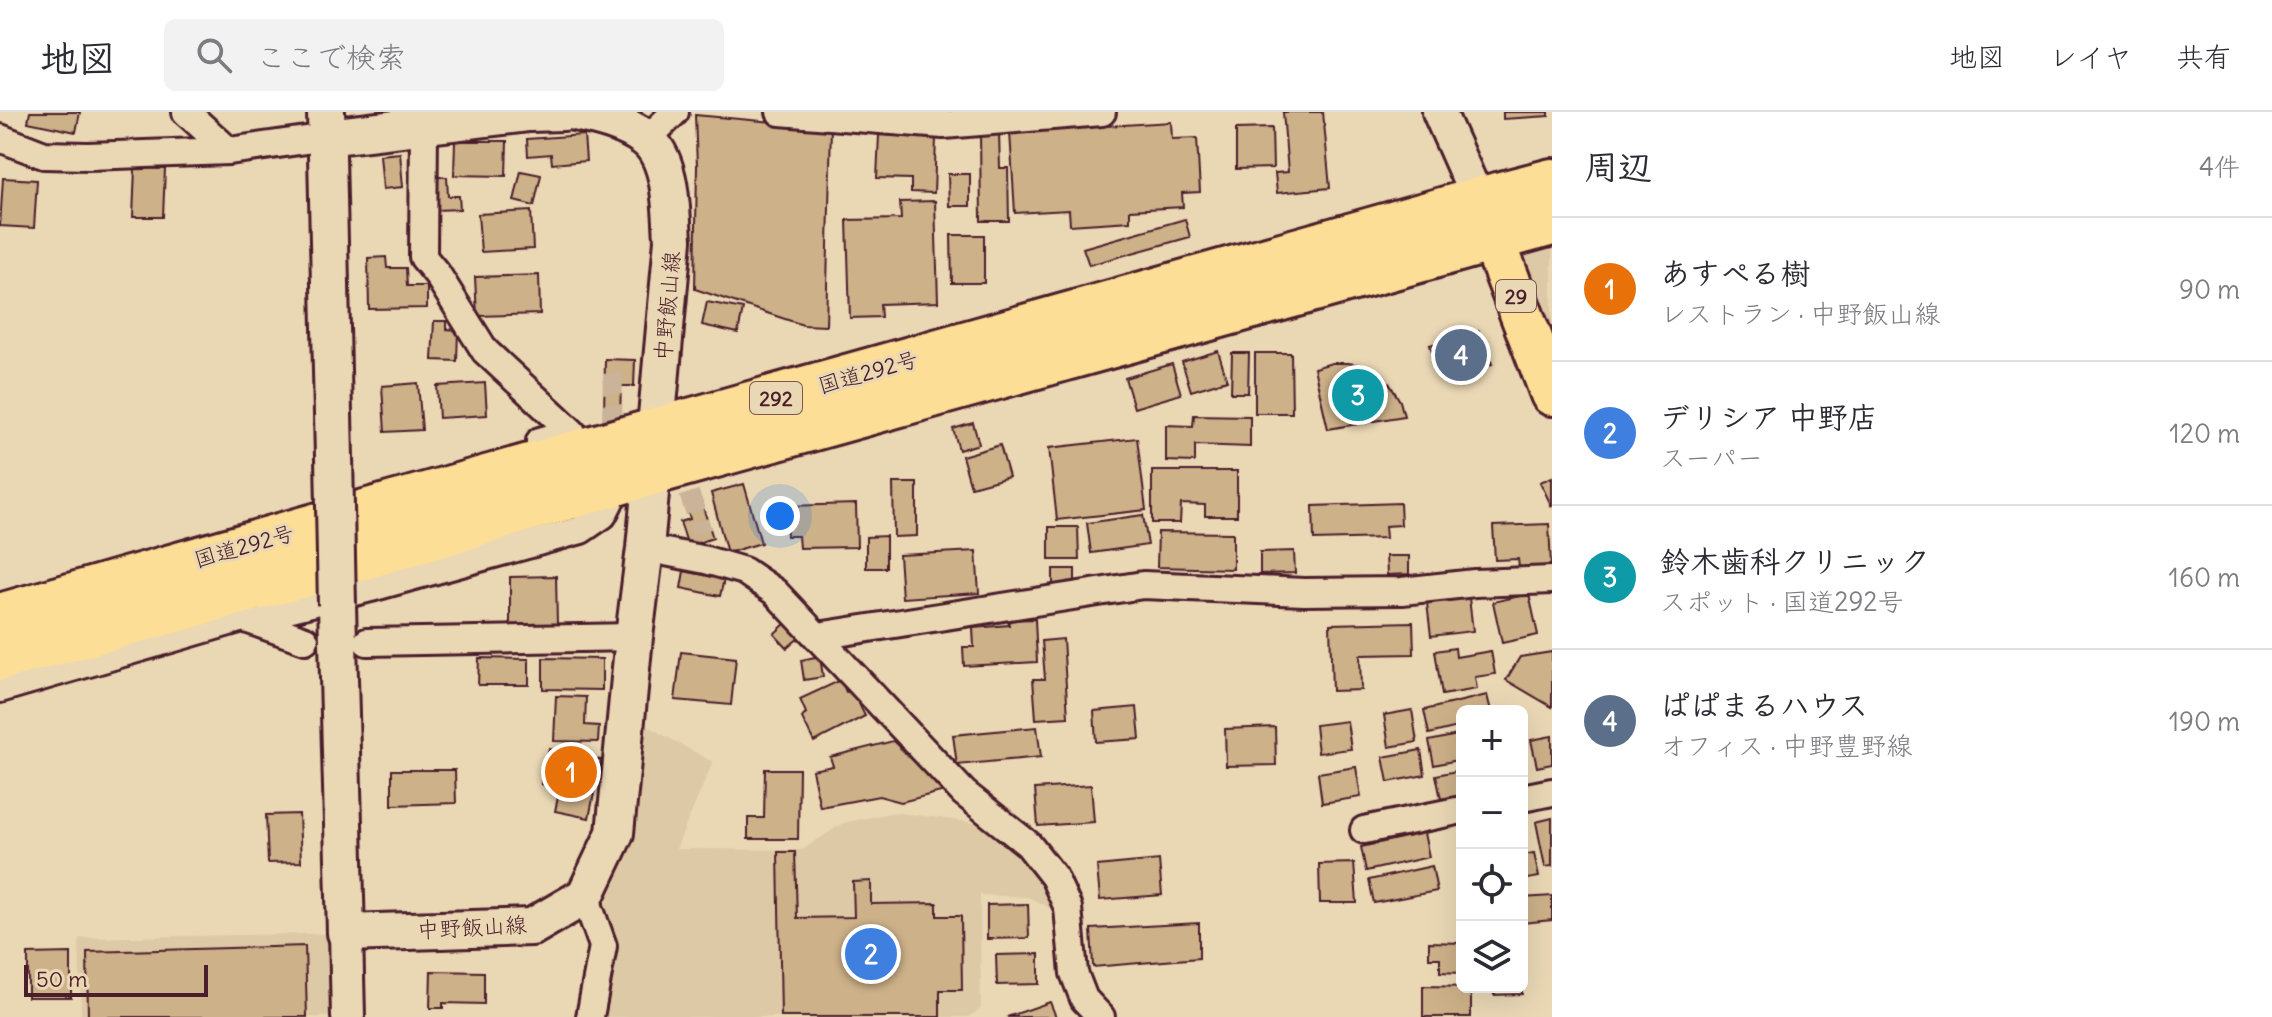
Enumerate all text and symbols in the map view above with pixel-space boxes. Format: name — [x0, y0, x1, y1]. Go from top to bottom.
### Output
search box — [164, 19, 724, 91]
icon: search — [192, 33, 236, 77]
text: 地図 — [40, 35, 116, 82]
text: ここで検索 — [256, 38, 406, 76]
text: 地図 — [1949, 39, 2005, 75]
text: レイヤ — [2049, 39, 2132, 75]
text: 共有 — [2176, 39, 2232, 75]
text: 周辺 — [1584, 145, 1652, 188]
text: 4件 — [2199, 150, 2240, 183]
street label: 中野飯山線 — [648, 250, 686, 362]
text: あすぺる樹 — [1660, 254, 1811, 292]
text: 1 — [1605, 273, 1615, 306]
text: 90 m — [2179, 273, 2240, 306]
road number: 29 — [1496, 280, 1536, 312]
text: レストラン · 中野飯山線 — [1660, 297, 1940, 330]
pin: 4 — [1435, 325, 1487, 385]
street label: 国道292号 — [815, 344, 921, 400]
pin: 3 — [1332, 365, 1384, 425]
road number: 292 — [750, 382, 802, 414]
text: デリシア 中野店 — [1660, 398, 1878, 436]
text: 2 — [1603, 417, 1617, 450]
text: 120 m — [2169, 417, 2240, 450]
text: スーパー — [1660, 441, 1763, 474]
your location — [760, 496, 800, 536]
street label: 国道292号 — [191, 518, 297, 574]
text: 鈴木歯科クリニック — [1660, 542, 1930, 580]
text: 3 — [1603, 561, 1617, 594]
text: 160 m — [2169, 561, 2240, 594]
text: スポット · 国道292号 — [1660, 585, 1904, 618]
text: ぱぱまるハウス — [1660, 686, 1868, 724]
map controls — [1456, 705, 1528, 993]
button: + — [1456, 705, 1528, 777]
text: 4 — [1602, 705, 1618, 738]
text: 190 m — [2169, 705, 2240, 738]
text: オフィス · 中野豊野線 — [1660, 729, 1912, 762]
pin: 1 — [545, 742, 597, 802]
button: − — [1456, 777, 1528, 849]
button: locate — [1456, 849, 1528, 921]
street label: 中野飯山線 — [416, 910, 528, 944]
button: layers — [1456, 921, 1528, 993]
pin: 2 — [845, 924, 897, 984]
scale bar — [24, 961, 208, 997]
text: 50 m — [36, 965, 88, 993]

